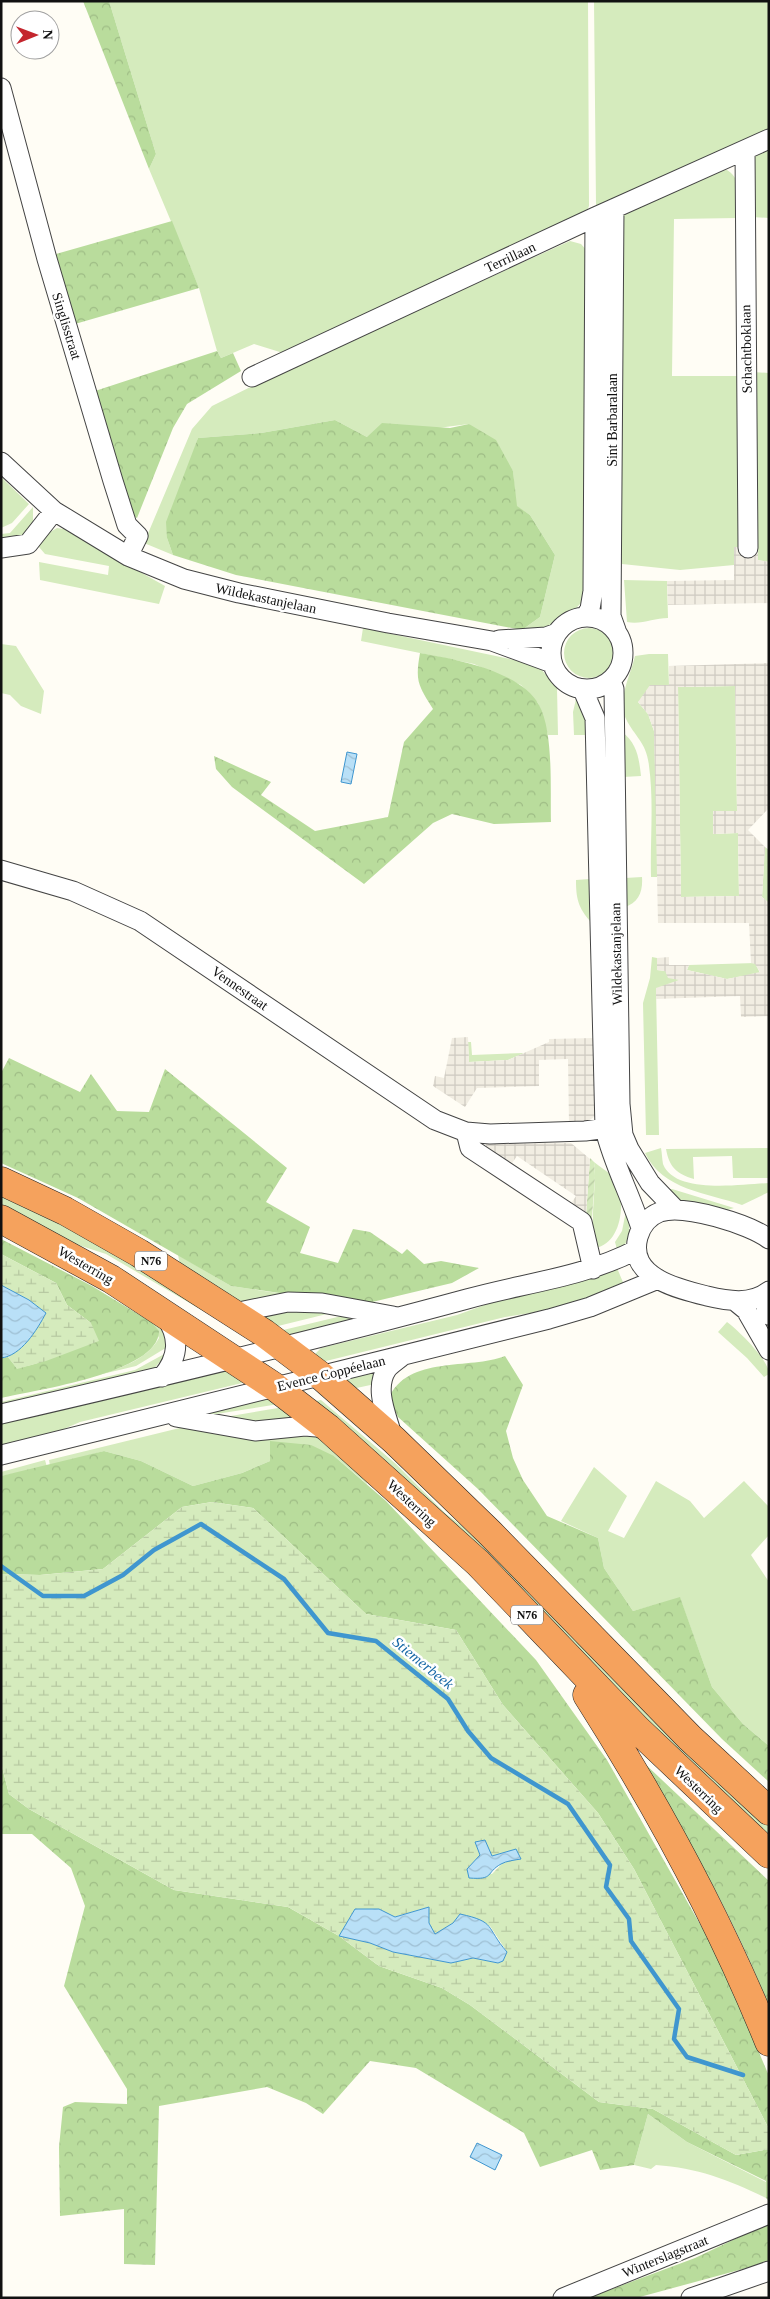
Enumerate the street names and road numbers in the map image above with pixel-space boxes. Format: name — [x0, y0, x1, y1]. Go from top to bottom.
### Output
street label: Terrillaan — [482, 239, 538, 276]
street label: Singlisstraat — [49, 291, 84, 362]
street label: Schachtboklaan — [738, 305, 755, 393]
street label: Sint Barbaralaan — [605, 373, 620, 467]
street label: Wildekastanjelaan — [214, 580, 318, 617]
street label: Wildekastanjelaan — [608, 902, 625, 1006]
street label: Vennestraat — [209, 964, 271, 1013]
street label: Westerring — [56, 1244, 116, 1287]
road number: N76 — [135, 1252, 167, 1270]
street label: Evence Coppéelaan — [276, 1353, 387, 1394]
street label: Westerring — [384, 1477, 439, 1530]
road number: N76 — [511, 1606, 543, 1624]
street label: Westerring — [671, 1763, 726, 1816]
street label: Winterslagstraat — [620, 2232, 710, 2280]

